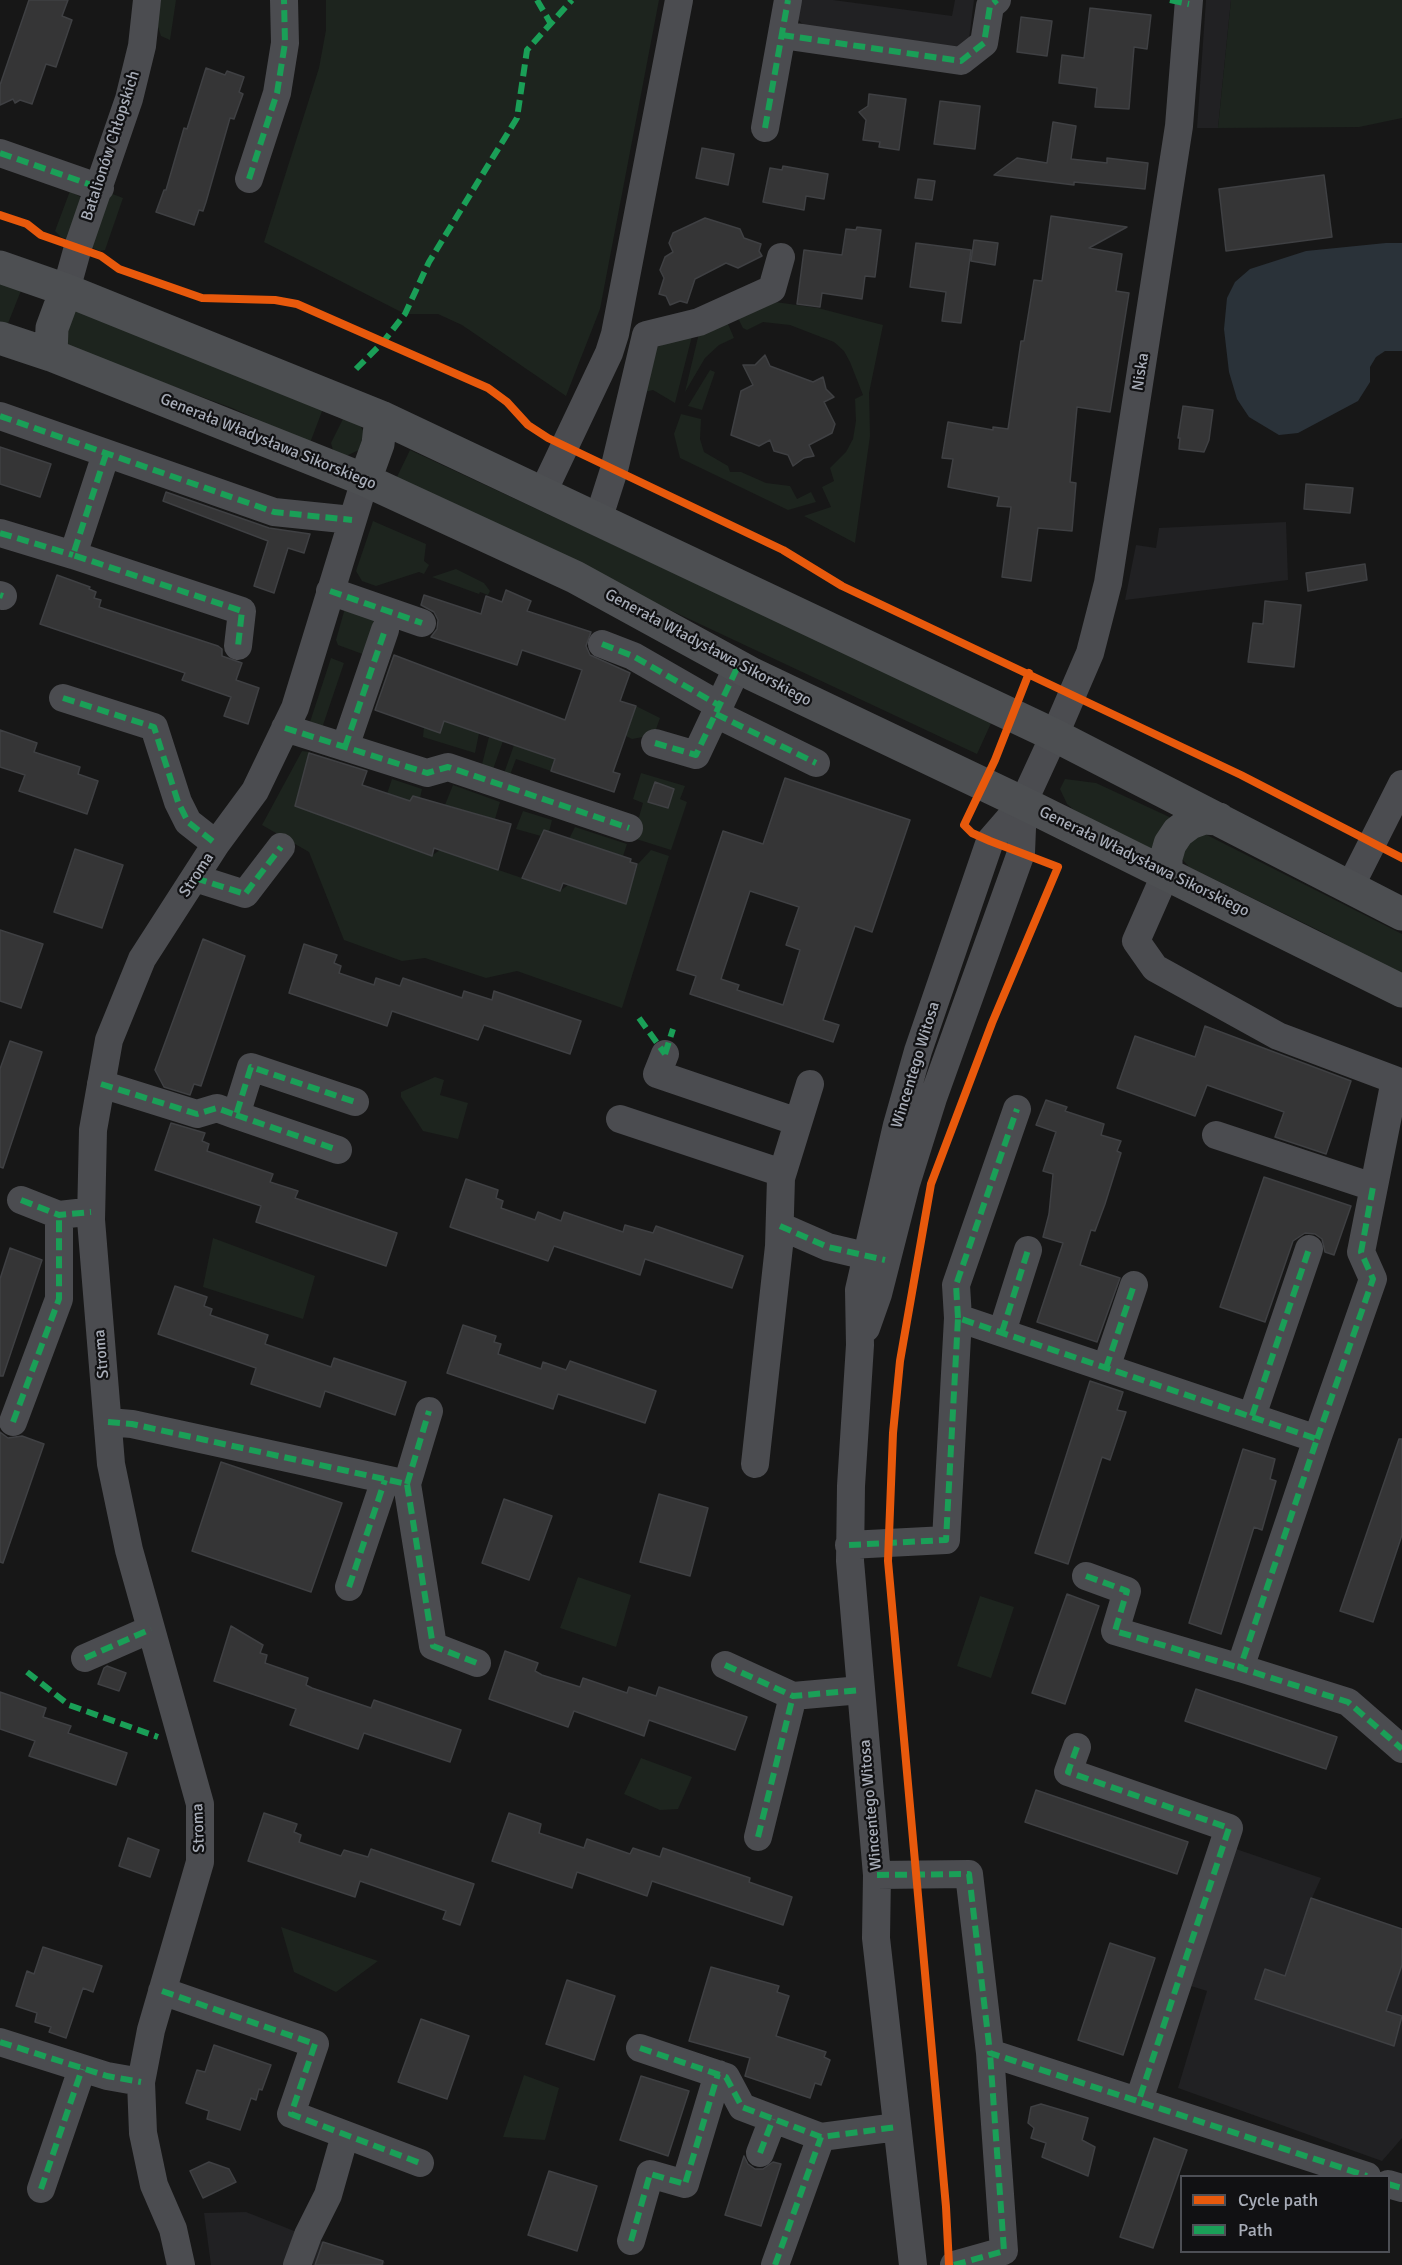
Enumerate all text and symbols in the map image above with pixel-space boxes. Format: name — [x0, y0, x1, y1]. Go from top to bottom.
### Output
street label: Batalionów Chłopskich — [78, 69, 144, 223]
street label: Niska — [1129, 352, 1153, 392]
street label: Generała Władysława Sikorskiego — [157, 390, 379, 494]
street label: Generała Władysława Sikorskiego — [601, 585, 815, 711]
street label: Generała Władysława Sikorskiego — [1036, 803, 1252, 921]
street label: Stroma — [176, 849, 218, 901]
street label: Wincentego Witosa — [888, 999, 944, 1131]
street label: Stroma — [90, 1329, 114, 1379]
street label: Wincentego Witosa — [856, 1739, 886, 1871]
street label: Stroma — [189, 1803, 209, 1853]
legend — [1180, 2175, 1390, 2253]
text: Cycle path — [1238, 2189, 1318, 2211]
text: Path — [1238, 2219, 1273, 2241]

